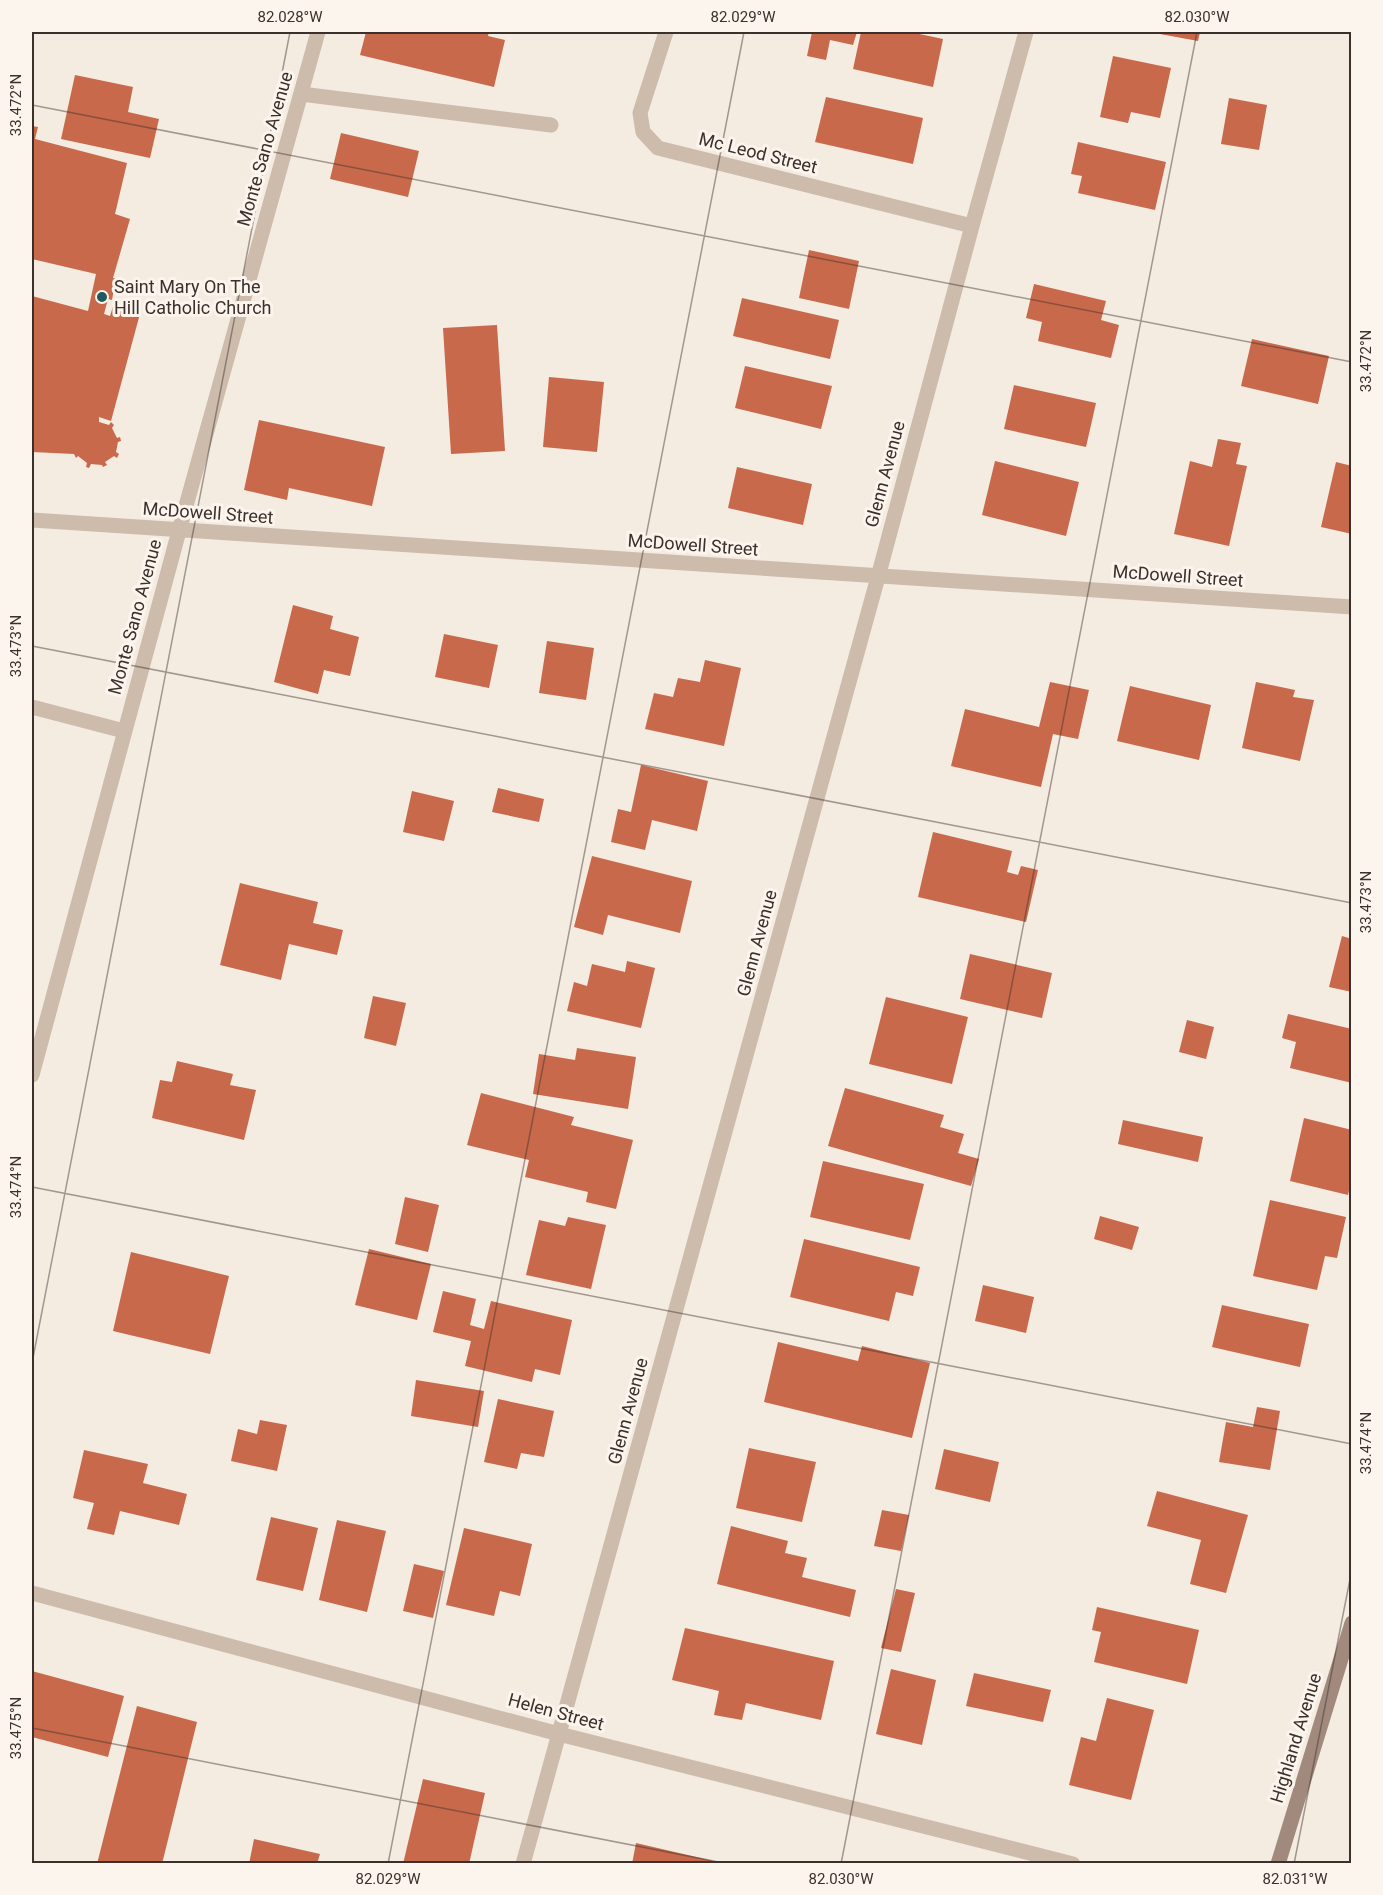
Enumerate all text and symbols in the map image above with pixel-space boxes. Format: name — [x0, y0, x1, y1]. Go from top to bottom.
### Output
text: 82.028°W — [257, 8, 323, 26]
text: 82.029°W — [710, 8, 776, 26]
text: 82.030°W — [1164, 8, 1230, 26]
street label: Monte Sano Avenue — [232, 69, 297, 229]
text: 33.472°N — [7, 74, 25, 136]
street label: Mc Leod Street — [697, 128, 820, 177]
place label: Saint Mary On The Hill Catholic Church — [114, 276, 271, 318]
marker: Saint Mary On The Hill Catholic Church — [95, 290, 109, 304]
text: 33.472°N — [1357, 330, 1375, 392]
street label: Glenn Avenue — [860, 418, 909, 529]
street label: McDowell Street — [142, 497, 274, 528]
street label: McDowell Street — [627, 529, 759, 560]
street label: Monte Sano Avenue — [104, 537, 165, 697]
street label: McDowell Street — [1112, 560, 1244, 591]
text: 33.473°N — [7, 615, 25, 677]
text: 33.473°N — [1357, 871, 1375, 933]
street label: Glenn Avenue — [732, 887, 781, 998]
text: 33.474°N — [7, 1156, 25, 1218]
street label: Glenn Avenue — [603, 1355, 652, 1466]
text: 33.474°N — [1357, 1412, 1375, 1474]
street label: Highland Avenue — [1266, 1670, 1325, 1805]
street label: Helen Street — [506, 1689, 606, 1734]
text: 33.475°N — [7, 1697, 25, 1759]
text: 82.029°W — [355, 1870, 421, 1888]
text: 82.030°W — [808, 1870, 874, 1888]
text: 82.031°W — [1262, 1870, 1328, 1888]

